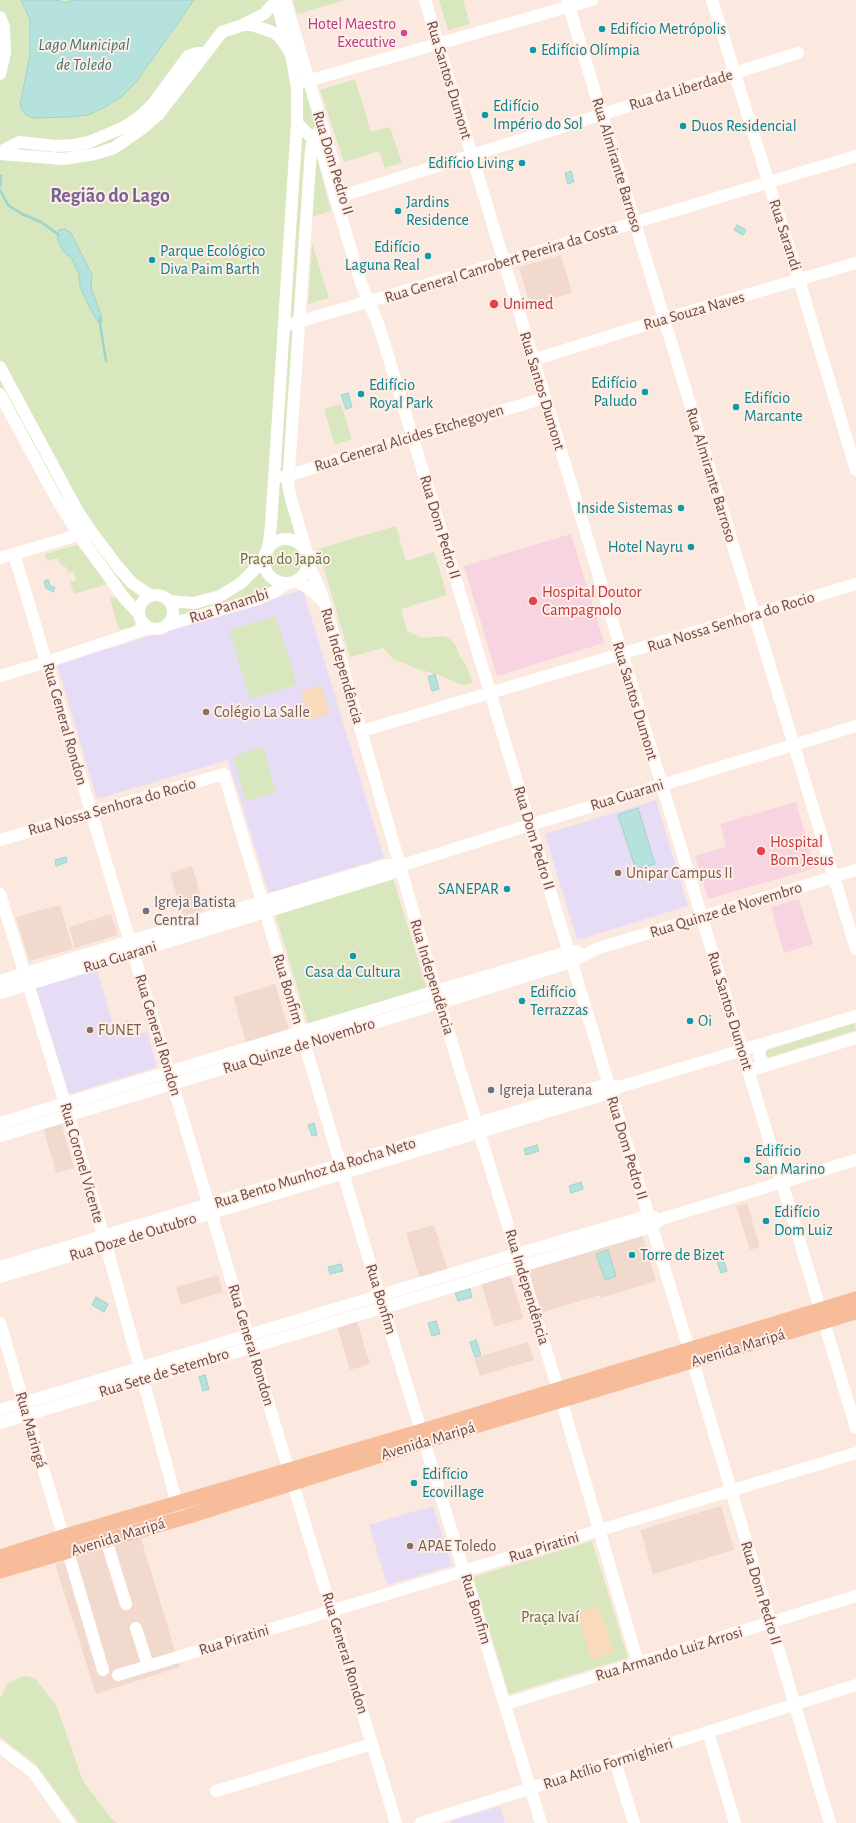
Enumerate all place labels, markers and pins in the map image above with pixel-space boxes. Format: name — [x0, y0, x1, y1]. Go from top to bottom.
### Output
place label: Hotel Maestro Executive — [307, 14, 396, 52]
place label: Edifício Metrópolis — [610, 19, 726, 39]
marker: Edifício Metrópolis — [597, 24, 607, 34]
marker: Hotel Maestro Executive — [399, 28, 409, 38]
place label: Edifício Olímpia — [541, 40, 640, 60]
marker: Edifício Olímpia — [528, 45, 538, 55]
place label: Edifício Império do Sol — [493, 96, 583, 134]
marker: Edifício Império do Sol — [480, 110, 490, 120]
place label: Duos Residencial — [691, 116, 797, 136]
marker: Duos Residencial — [678, 121, 688, 131]
place label: Edifício Living — [428, 153, 514, 173]
marker: Edifício Living — [517, 158, 527, 168]
place label: Jardins Residence — [406, 192, 469, 230]
marker: Jardins Residence — [393, 206, 403, 216]
place label: Edifício Laguna Real — [345, 237, 420, 275]
place label: Parque Ecológico Diva Paim Barth — [160, 241, 265, 279]
marker: Edifício Laguna Real — [423, 251, 433, 261]
marker: Parque Ecológico Diva Paim Barth — [147, 255, 157, 265]
place label: Unimed — [503, 294, 553, 314]
marker: Unimed — [488, 298, 500, 310]
place label: Edifício Paludo — [591, 373, 637, 411]
place label: Edifício Royal Park — [369, 375, 433, 413]
marker: Edifício Paludo — [640, 387, 650, 397]
place label: Edifício Marcante — [744, 388, 803, 426]
marker: Edifício Royal Park — [356, 389, 366, 399]
marker: Edifício Marcante — [731, 402, 741, 412]
place label: Inside Sistemas — [577, 498, 673, 518]
marker: Inside Sistemas — [676, 503, 686, 513]
place label: Hotel Nayru — [608, 537, 683, 557]
marker: Hotel Nayru — [686, 542, 696, 552]
place label: Hospital Doutor Campagnolo — [542, 582, 642, 620]
marker: Hospital Doutor Campagnolo — [527, 595, 539, 607]
place label: Colégio La Salle — [214, 702, 310, 722]
marker: Colégio La Salle — [201, 707, 211, 717]
place label: Hospital Bom Jesus — [770, 832, 834, 870]
marker: Hospital Bom Jesus — [755, 845, 767, 857]
place label: Unipar Campus II — [626, 863, 733, 883]
marker: Unipar Campus II — [613, 868, 623, 878]
place label: SANEPAR — [438, 879, 499, 899]
marker: SANEPAR — [502, 884, 512, 894]
place label: Igreja Batista Central — [154, 892, 236, 930]
marker: Igreja Batista Central — [141, 906, 151, 916]
marker: Casa da Cultura — [348, 951, 358, 961]
place label: Casa da Cultura — [305, 962, 401, 982]
place label: Edifício Terrazzas — [530, 982, 588, 1020]
marker: Edifício Terrazzas — [517, 996, 527, 1006]
place label: Oi — [698, 1011, 712, 1031]
marker: Oi — [685, 1016, 695, 1026]
place label: FUNET — [98, 1020, 141, 1040]
marker: FUNET — [85, 1025, 95, 1035]
place label: Igreja Luterana — [499, 1080, 592, 1100]
marker: Igreja Luterana — [486, 1085, 496, 1095]
place label: Edifício San Marino — [755, 1141, 825, 1179]
marker: Edifício San Marino — [742, 1155, 752, 1165]
place label: Edifício Dom Luiz — [774, 1202, 833, 1240]
marker: Edifício Dom Luiz — [761, 1216, 771, 1226]
place label: Torre de Bizet — [640, 1245, 724, 1265]
marker: Torre de Bizet — [627, 1250, 637, 1260]
place label: Edifício Ecovillage — [422, 1464, 484, 1502]
marker: Edifício Ecovillage — [409, 1478, 419, 1488]
place label: APAE Toledo — [418, 1536, 496, 1556]
marker: APAE Toledo — [405, 1541, 415, 1551]

